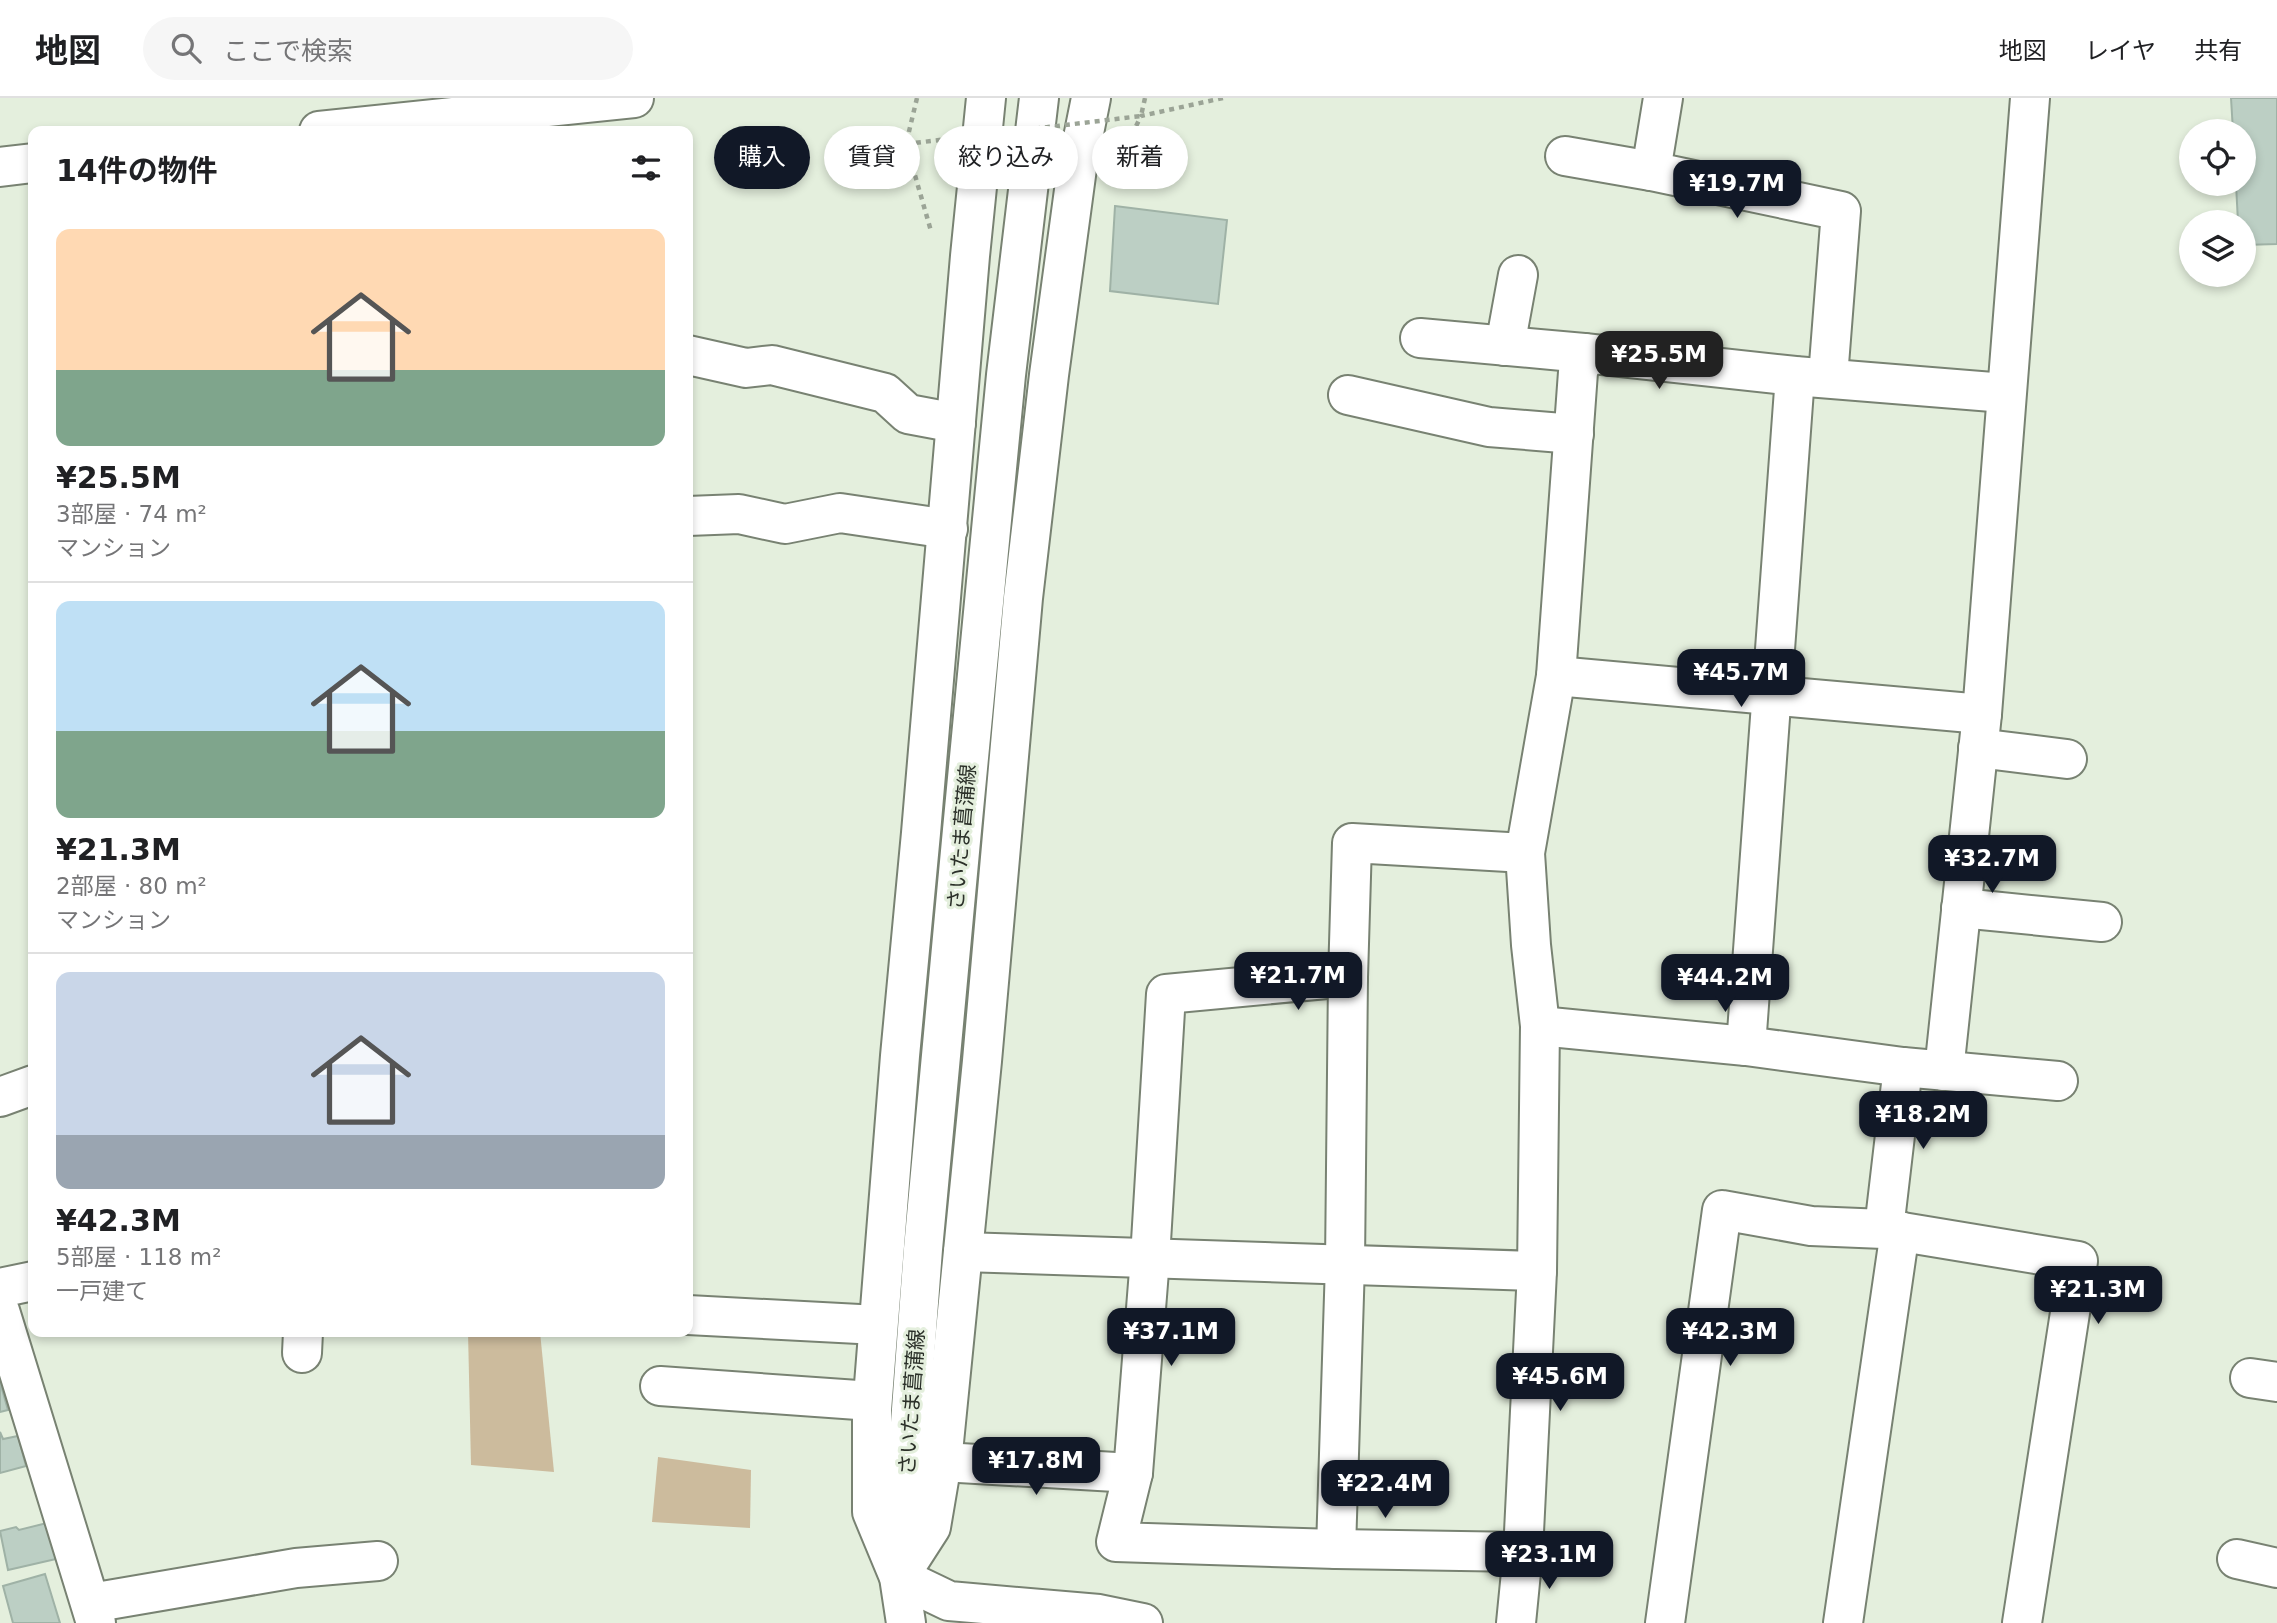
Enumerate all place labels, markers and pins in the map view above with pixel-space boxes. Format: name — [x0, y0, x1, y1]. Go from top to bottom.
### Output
pin: ¥19.7M — [1680, 160, 1794, 220]
pin: ¥25.5M — [1602, 331, 1716, 391]
pin: ¥45.7M — [1684, 650, 1798, 709]
pin: ¥32.7M — [1935, 836, 2049, 895]
pin: ¥21.7M — [1241, 953, 1355, 1012]
pin: ¥44.2M — [1668, 954, 1782, 1014]
pin: ¥18.2M — [1866, 1091, 1980, 1151]
pin: ¥21.3M — [2041, 1266, 2155, 1326]
pin: ¥37.1M — [1114, 1308, 1228, 1368]
pin: ¥42.3M — [1673, 1308, 1787, 1368]
pin: ¥45.6M — [1503, 1354, 1617, 1413]
pin: ¥17.8M — [979, 1438, 1093, 1497]
pin: ¥22.4M — [1328, 1460, 1442, 1520]
pin: ¥23.1M — [1492, 1532, 1606, 1591]

